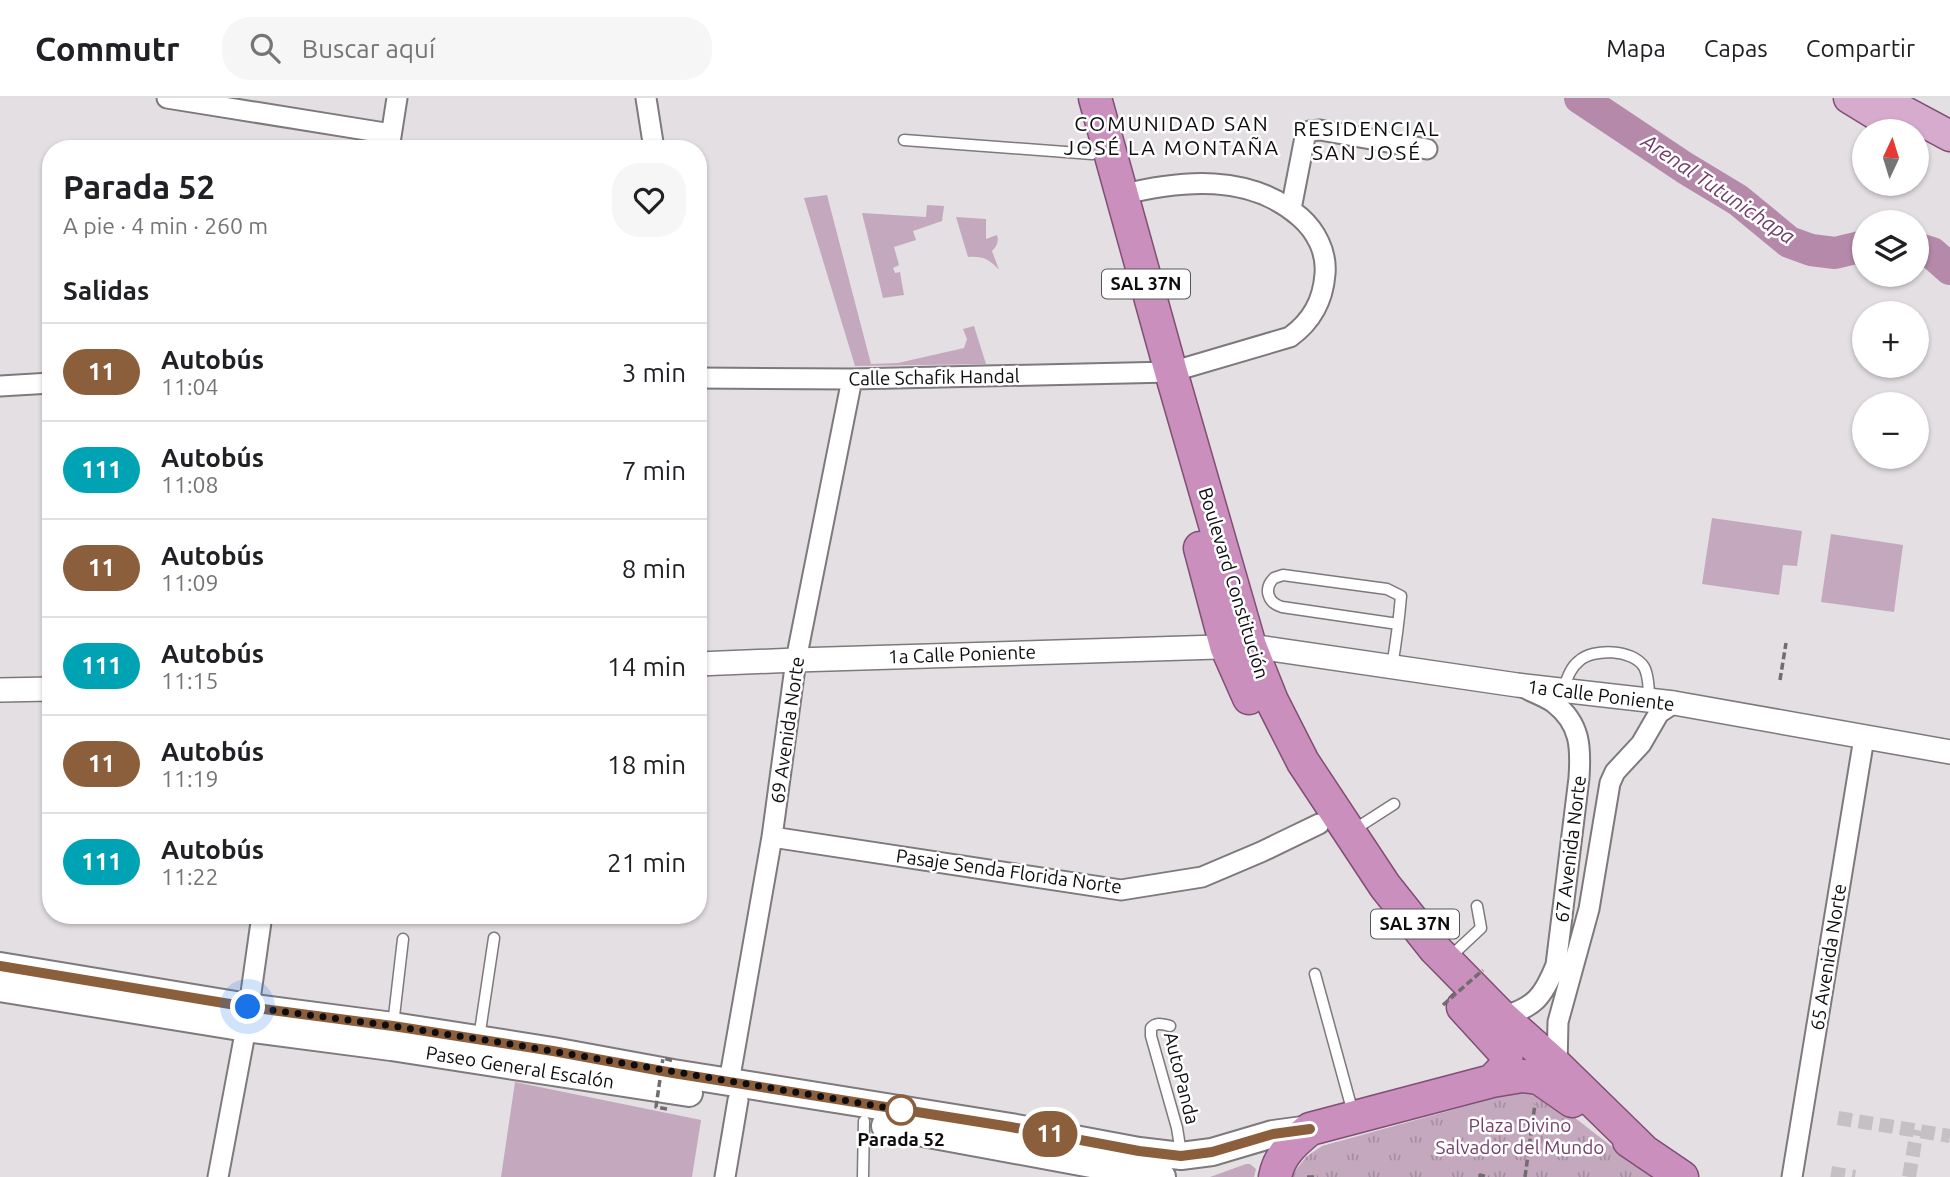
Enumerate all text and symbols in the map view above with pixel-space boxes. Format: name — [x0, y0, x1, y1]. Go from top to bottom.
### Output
search box — [222, 17, 712, 80]
icon: search — [246, 29, 284, 67]
text: Commutr — [35, 30, 180, 67]
text: Buscar aquí — [302, 34, 435, 63]
text: Mapa — [1606, 35, 1666, 62]
text: Capas — [1704, 35, 1768, 62]
text: Compartir — [1806, 35, 1915, 62]
district label: COMUNIDAD SAN JOSÉ LA MONTAÑA — [1064, 111, 1280, 159]
district label: RESIDENCIAL SAN JOSÉ — [1293, 116, 1441, 164]
north arrow — [1852, 119, 1928, 196]
map controls — [1852, 119, 1929, 469]
water label: Arenal Tutunichapa — [1637, 128, 1800, 248]
button: heart — [612, 163, 686, 237]
text: Parada 52 — [63, 168, 215, 205]
button: layers — [1852, 210, 1929, 287]
text: A pie · 4 min · 260 m — [63, 213, 268, 238]
road number: SAL 37N — [1102, 270, 1190, 299]
text: Salidas — [63, 276, 149, 305]
button: + — [1852, 301, 1929, 378]
text: Autobús — [161, 345, 264, 374]
text: 11 — [88, 358, 115, 385]
text: 3 min — [622, 358, 686, 387]
street label: Calle Schafik Handal — [848, 365, 1020, 389]
text: 11:04 — [161, 374, 219, 399]
button: − — [1852, 392, 1929, 469]
text: Autobús — [161, 443, 264, 472]
text: 111 — [81, 456, 122, 483]
text: 7 min — [622, 456, 686, 485]
text: 11:08 — [161, 472, 219, 497]
street label: Boulevard Constitución — [1194, 485, 1274, 681]
text: Autobús — [161, 541, 264, 570]
text: 11 — [88, 554, 115, 581]
text: 8 min — [622, 554, 686, 583]
text: 11:09 — [161, 570, 219, 595]
text: Autobús — [161, 639, 264, 668]
street label: 1a Calle Poniente — [888, 640, 1036, 668]
text: 111 — [81, 652, 122, 679]
text: 14 min — [607, 652, 686, 681]
street label: 69 Avenida Norte — [766, 655, 808, 805]
text: 11:15 — [161, 668, 219, 693]
street label: 1a Calle Poniente — [1526, 675, 1676, 715]
text: Autobús — [161, 737, 264, 766]
text: 11 — [88, 750, 115, 777]
text: 18 min — [607, 750, 686, 779]
text: 11:19 — [161, 766, 219, 791]
street label: 67 Avenida Norte — [1550, 774, 1590, 924]
text: Autobús — [161, 835, 264, 864]
street label: Pasaje Senda Florida Norte — [895, 844, 1123, 898]
text: 111 — [81, 848, 122, 875]
text: 21 min — [607, 848, 686, 877]
text: 11:22 — [161, 864, 219, 889]
street label: 65 Avenida Norte — [1806, 882, 1850, 1032]
road number: SAL 37N — [1371, 910, 1459, 938]
your location — [230, 989, 265, 1024]
street label: AutoPanda — [1160, 1030, 1204, 1126]
street label: Paseo General Escalón — [424, 1041, 616, 1093]
marker: Parada 52 — [886, 1095, 916, 1125]
line badge: 11 — [1018, 1111, 1082, 1157]
park label: Plaza Divino Salvador del Mundo — [1436, 1114, 1604, 1158]
text: 11 — [1036, 1120, 1064, 1147]
place label: Parada 52 — [857, 1128, 945, 1150]

